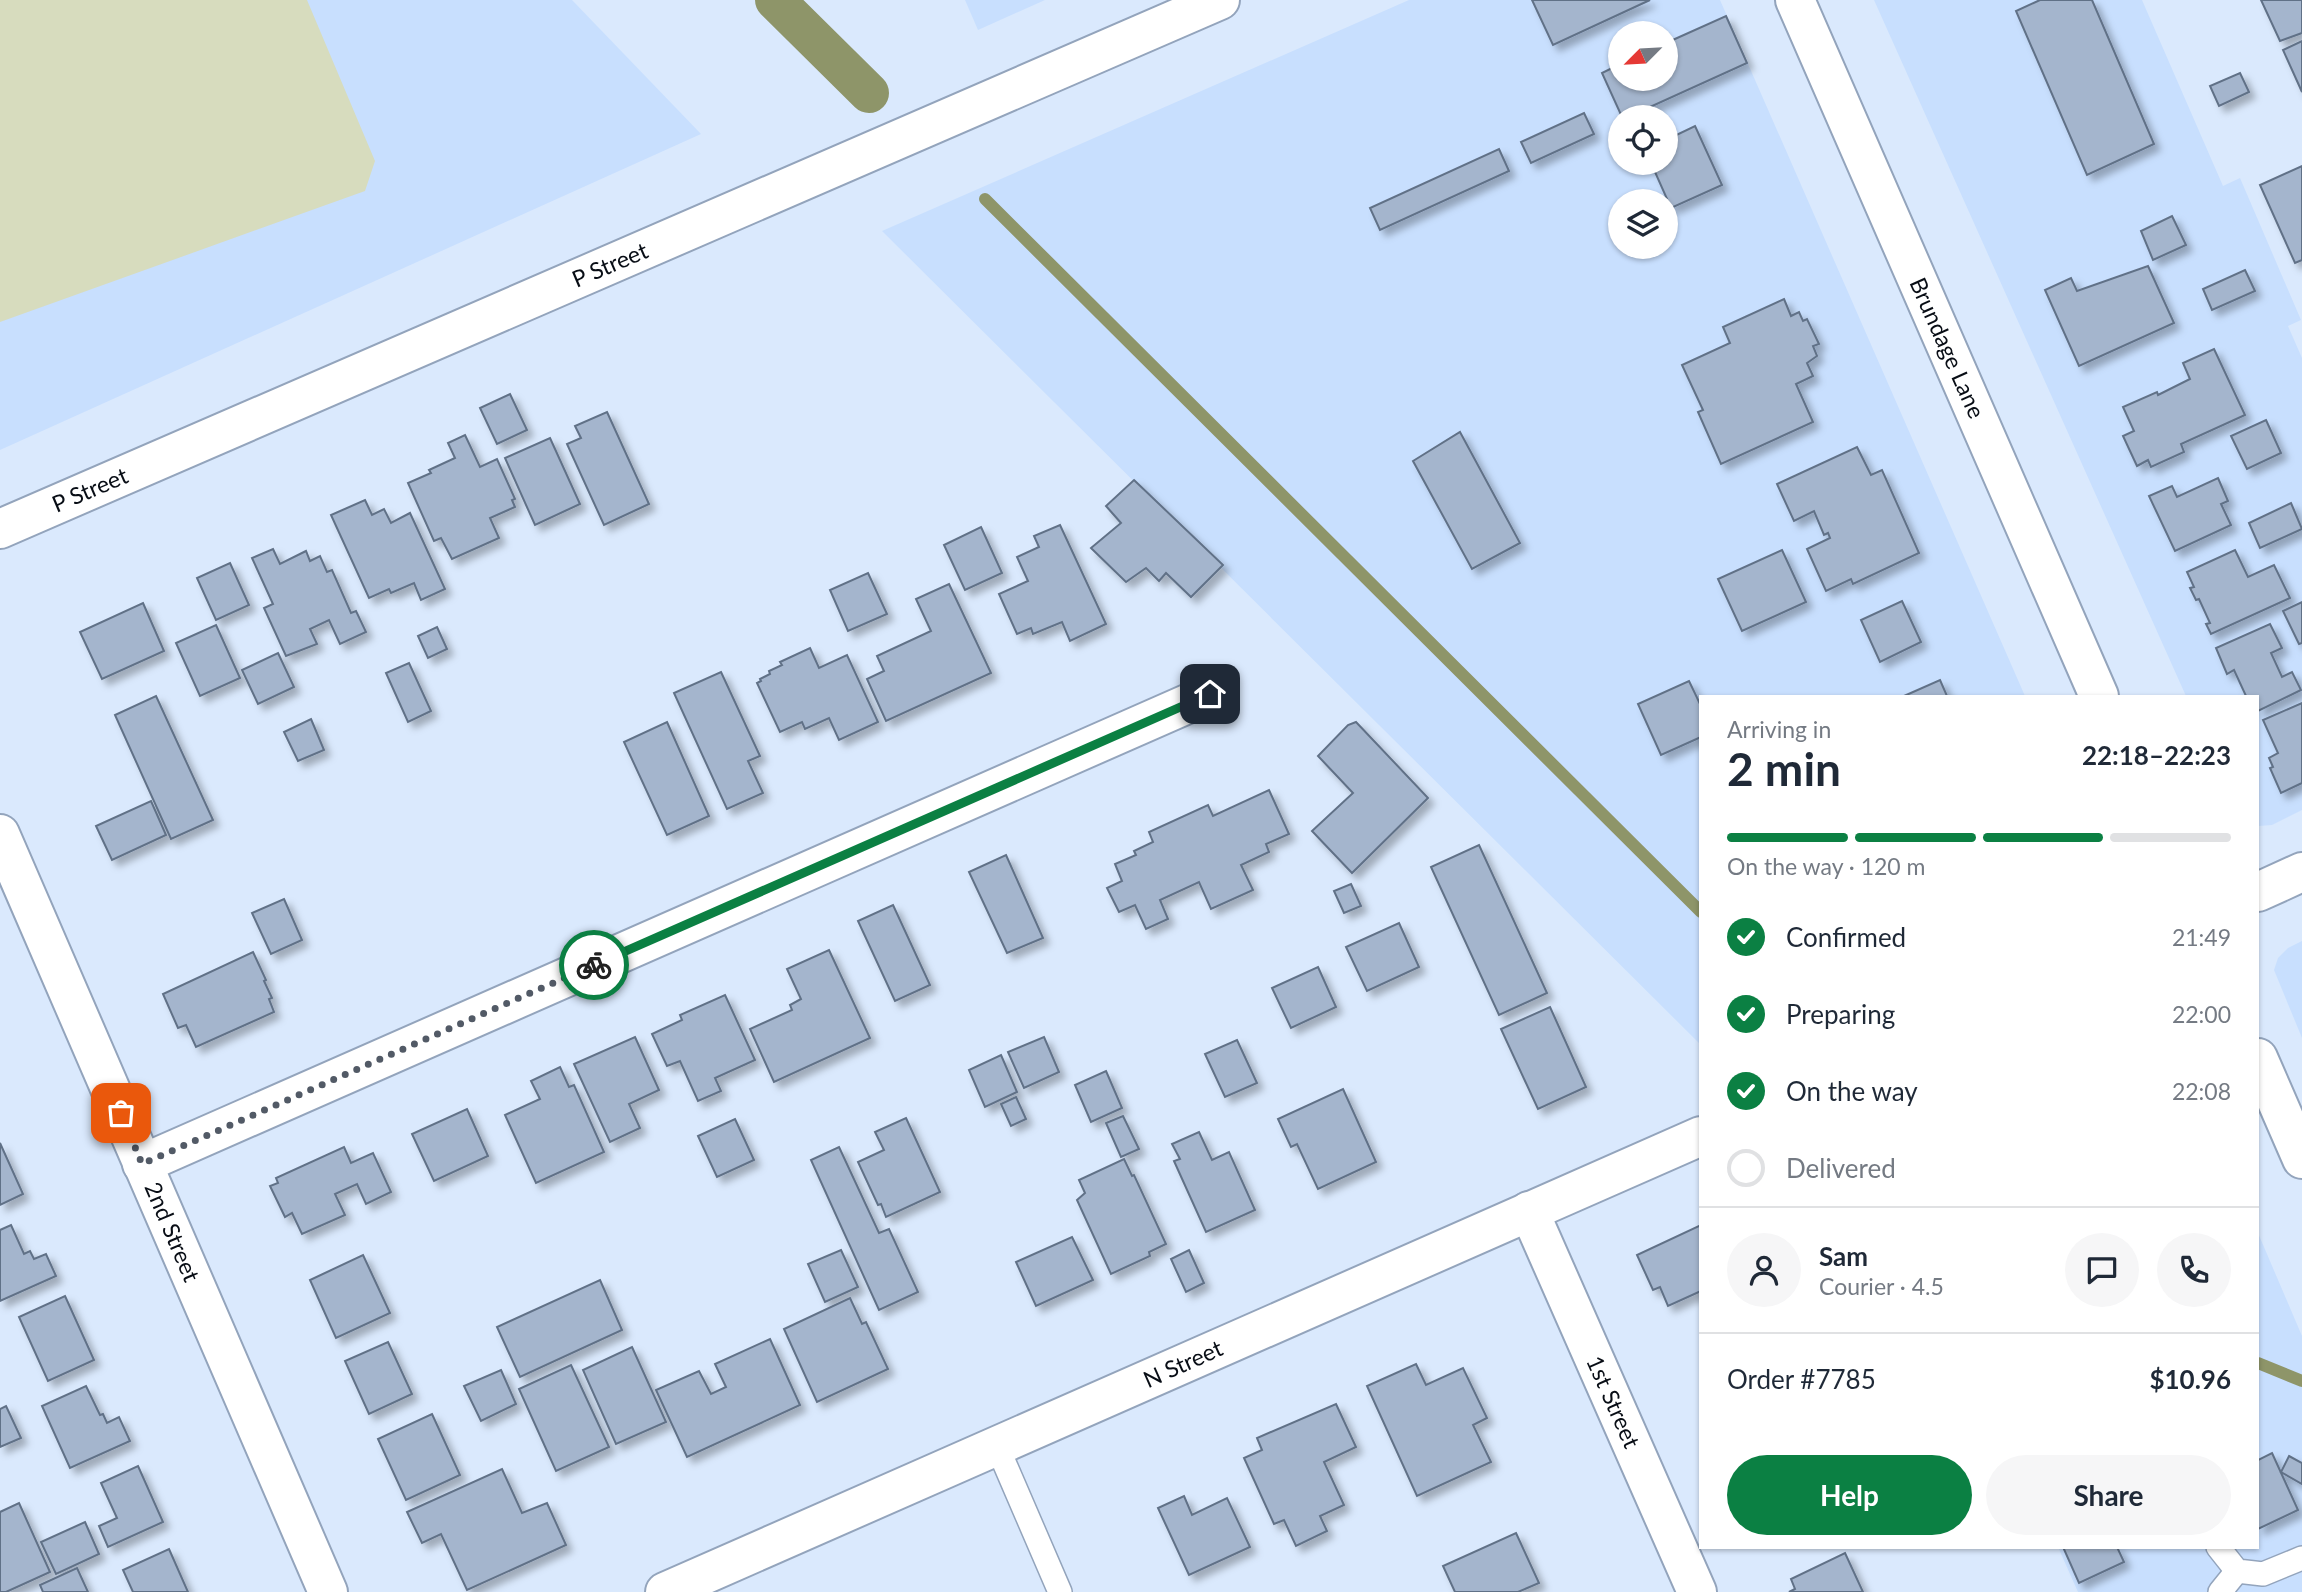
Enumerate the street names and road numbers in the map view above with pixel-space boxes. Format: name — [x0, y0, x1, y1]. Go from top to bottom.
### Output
street label: P Street — [567, 235, 652, 293]
street label: Brundage Lane — [1904, 273, 1991, 422]
street label: P Street — [47, 460, 132, 518]
street label: 2nd Street — [139, 1178, 207, 1286]
street label: N Street — [1139, 1333, 1227, 1393]
street label: 1st Street — [1581, 1351, 1647, 1453]

